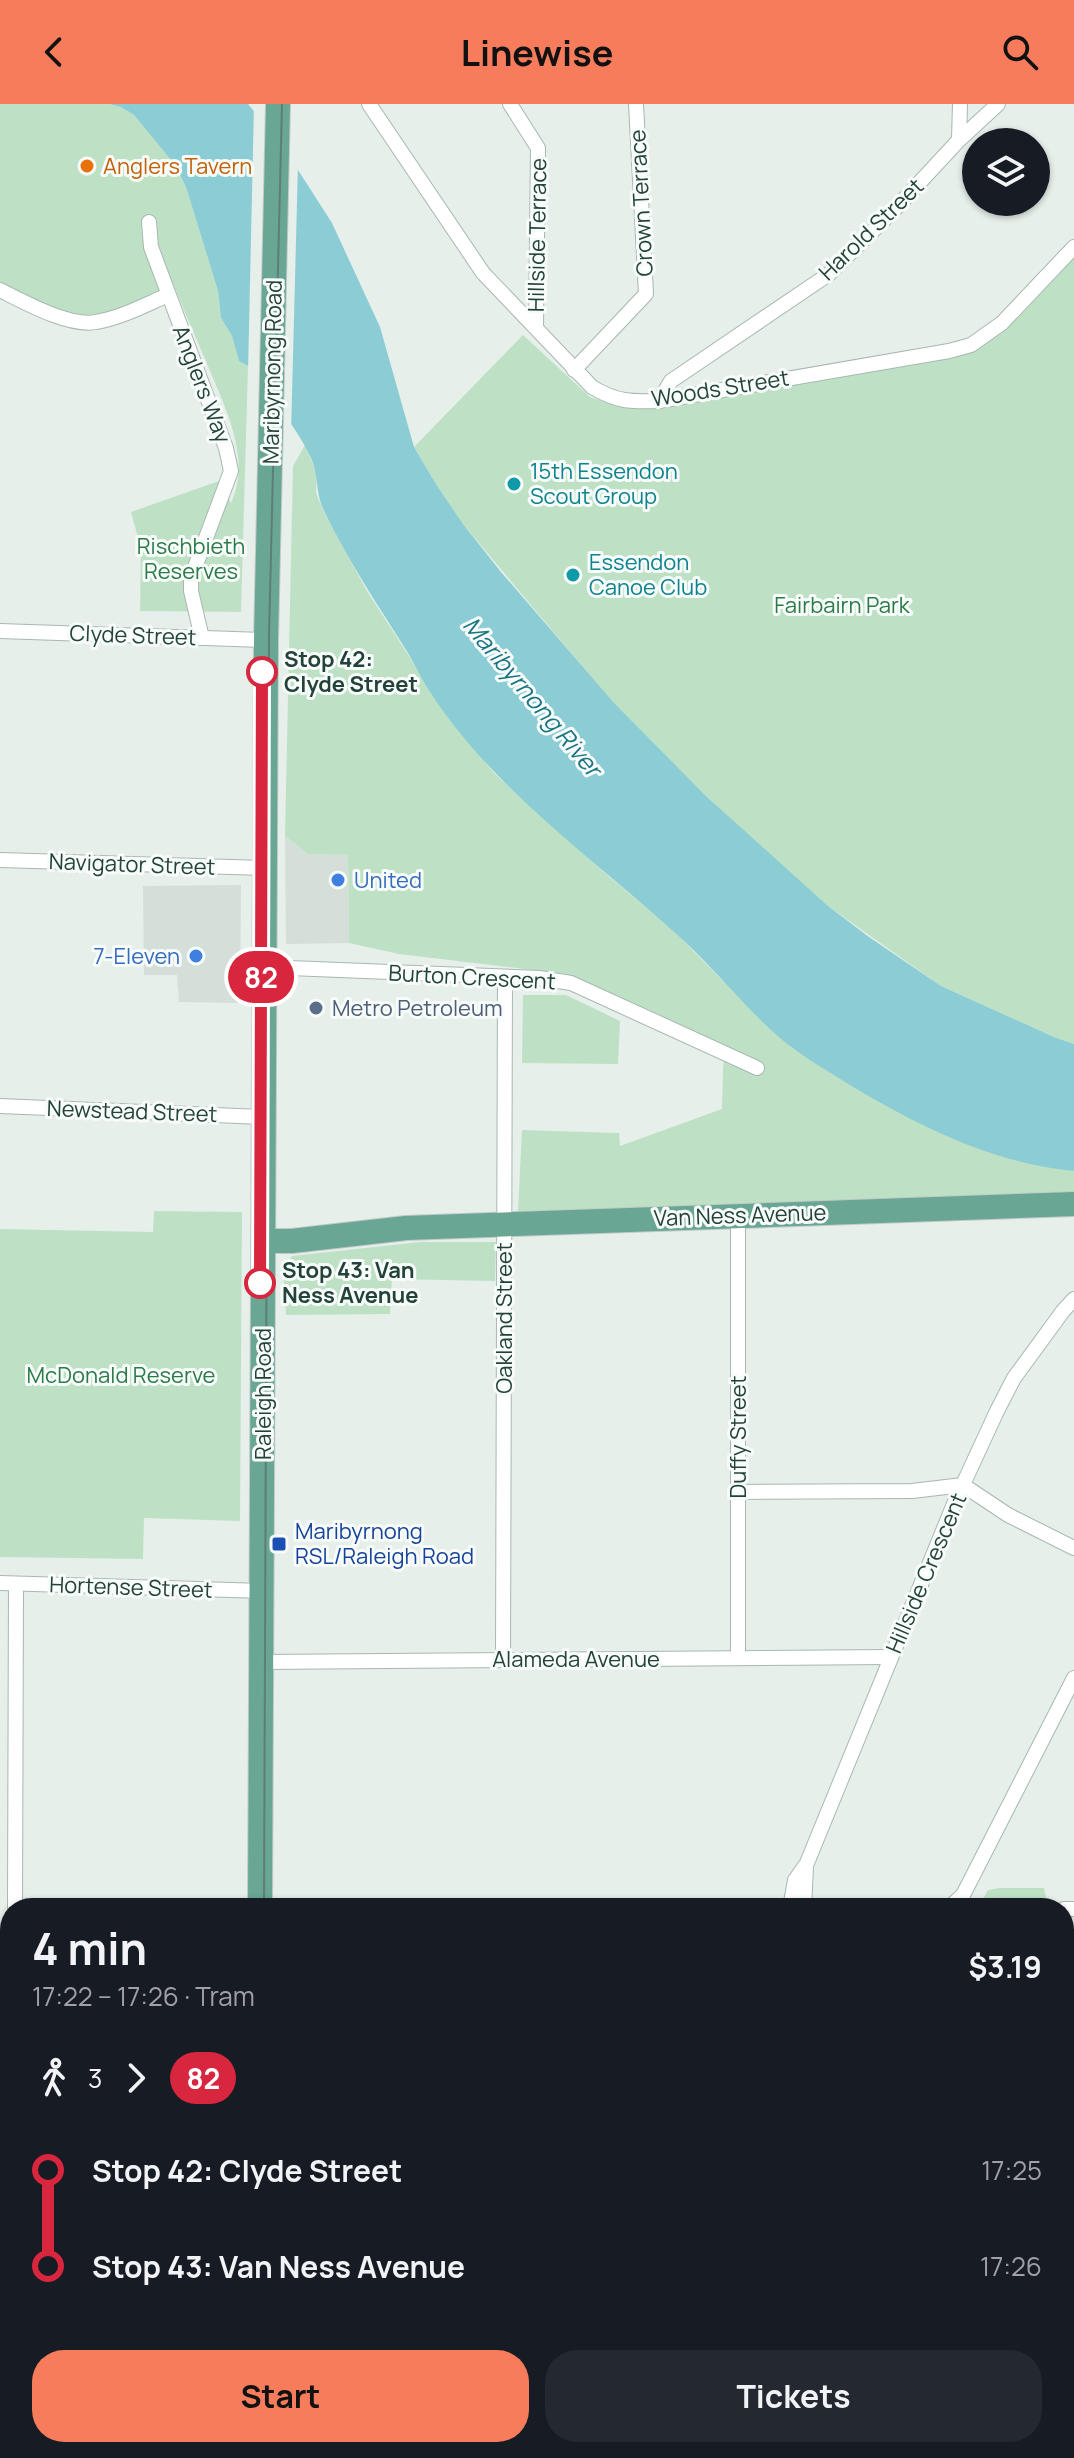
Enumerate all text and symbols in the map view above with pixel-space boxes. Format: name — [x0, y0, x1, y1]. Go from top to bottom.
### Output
text: Linewise — [461, 28, 613, 77]
icon: back — [32, 30, 76, 74]
icon: search — [998, 30, 1042, 74]
map controls — [962, 128, 1050, 216]
button: layers — [962, 128, 1050, 216]
street label: Crown Terrace — [622, 129, 660, 277]
place label: Anglers Tavern — [103, 151, 252, 181]
marker: Anglers Tavern — [78, 157, 96, 175]
street label: Hillside Terrace — [521, 158, 553, 312]
street label: Harold Street — [812, 171, 930, 287]
street label: Maribyrnong Road — [255, 280, 289, 464]
street label: Anglers Way — [166, 321, 238, 448]
street label: Woods Street — [649, 362, 791, 414]
place label: 15th Essendon Scout Group — [530, 456, 678, 511]
marker: 15th Essendon Scout Group — [505, 475, 523, 493]
park label: Rischbieth Reserves — [137, 531, 245, 586]
place label: Essendon Canoe Club — [589, 547, 707, 602]
marker: Essendon Canoe Club — [564, 566, 582, 584]
park label: Fairbairn Park — [774, 590, 911, 620]
water label: Maribyrnong River — [456, 609, 612, 786]
street label: Clyde Street — [69, 618, 197, 652]
place label: Stop 42: Clyde Street — [284, 644, 418, 699]
marker: Stop 42: Clyde Street — [247, 657, 277, 687]
street label: Navigator Street — [48, 846, 216, 882]
place label: United — [354, 865, 422, 895]
marker: United — [329, 871, 347, 889]
place label: 7-Eleven — [94, 941, 180, 971]
marker: 7-Eleven — [187, 947, 205, 965]
line badge: 82 — [225, 951, 297, 1003]
text: 82 — [244, 958, 278, 996]
street label: Burton Crescent — [388, 958, 557, 996]
place label: Metro Petroleum — [332, 993, 503, 1023]
marker: Metro Petroleum — [307, 999, 325, 1017]
street label: Newstead Street — [46, 1093, 218, 1129]
street label: Van Ness Avenue — [653, 1197, 827, 1233]
street label: Oakland Street — [489, 1242, 519, 1394]
place label: Stop 43: Van Ness Avenue — [282, 1255, 419, 1310]
marker: Stop 43: Van Ness Avenue — [245, 1268, 275, 1298]
street label: Raleigh Road — [248, 1328, 278, 1460]
park label: McDonald Reserve — [27, 1360, 216, 1390]
street label: Duffy Street — [723, 1375, 753, 1499]
street label: Hillside Crescent — [879, 1488, 973, 1658]
place label: Maribyrnong RSL/Raleigh Road — [295, 1516, 474, 1571]
marker: Maribyrnong RSL/Raleigh Road — [270, 1535, 288, 1553]
street label: Hortense Street — [49, 1569, 213, 1605]
street label: Alameda Avenue — [492, 1644, 660, 1674]
text: 4 min — [32, 1918, 147, 1978]
text: $3.19 — [968, 1946, 1042, 1987]
text: 17:22 – 17:26 · Tram — [32, 1978, 255, 2014]
icon: walk — [32, 2056, 76, 2100]
icon: forward — [114, 2056, 158, 2100]
text: 82 — [186, 2059, 220, 2097]
text: 3 — [88, 2060, 102, 2096]
text: Stop 42: Clyde Street — [92, 2150, 402, 2191]
text: 17:25 — [981, 2152, 1042, 2188]
text: Stop 43: Van Ness Avenue — [92, 2246, 465, 2287]
text: 17:26 — [980, 2248, 1042, 2284]
button: Start — [32, 2350, 529, 2442]
button: Tickets — [545, 2350, 1042, 2442]

